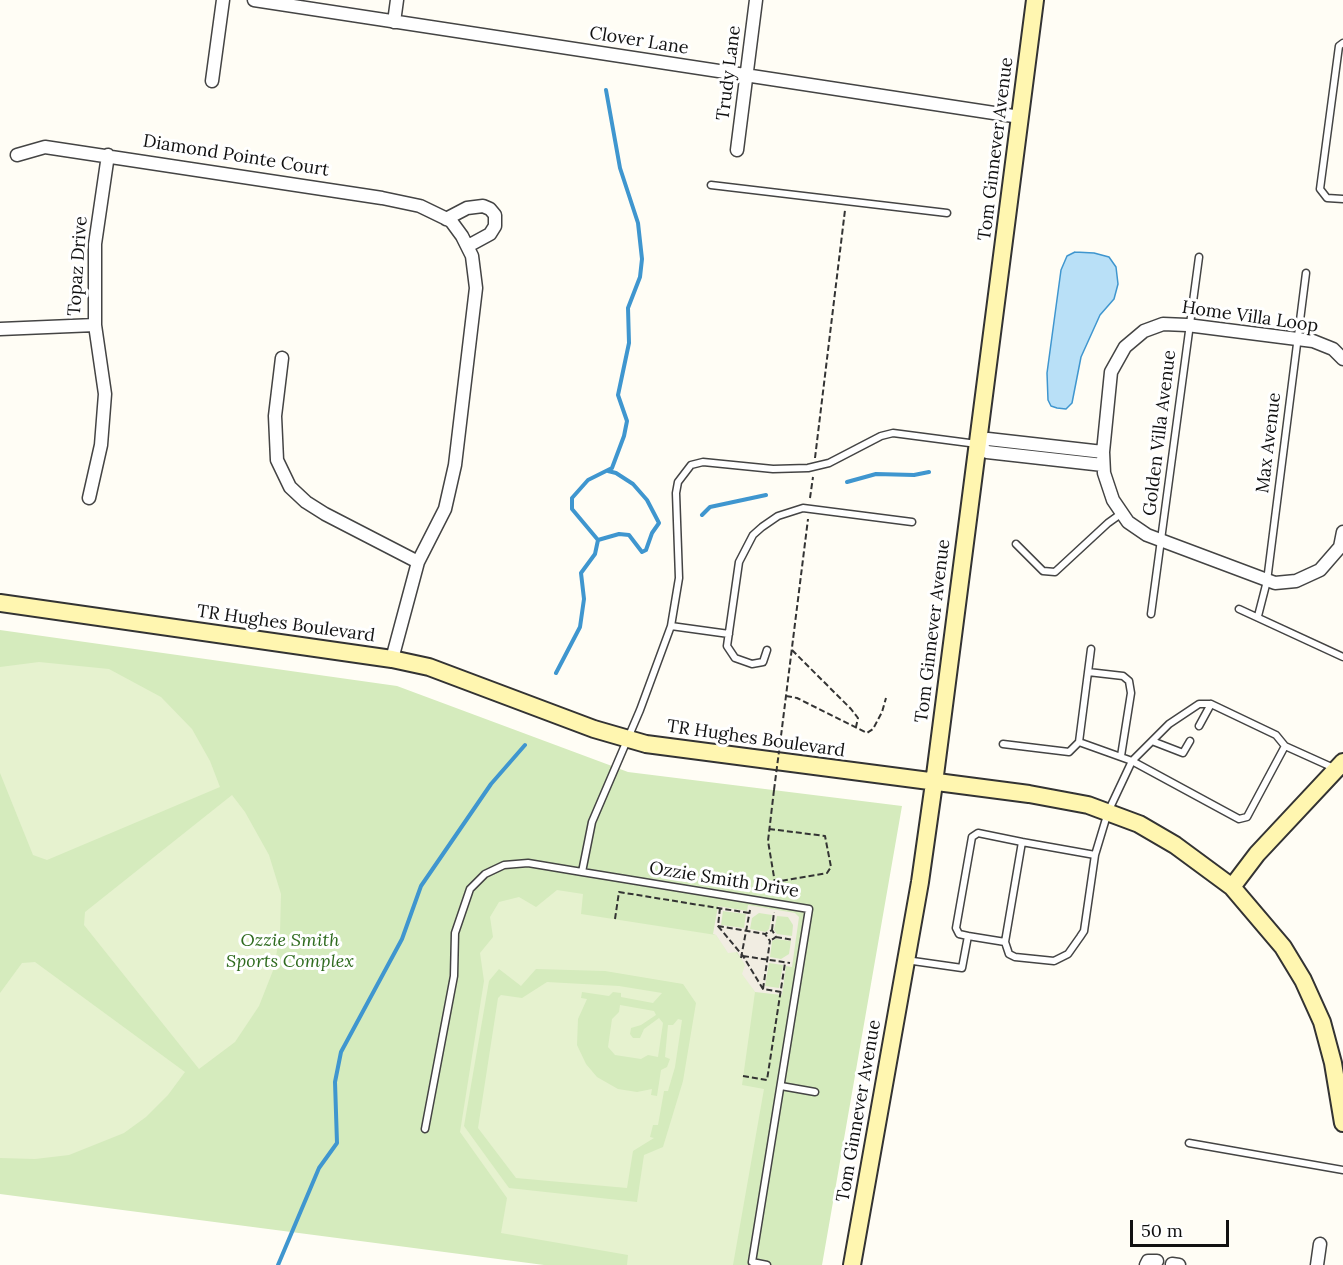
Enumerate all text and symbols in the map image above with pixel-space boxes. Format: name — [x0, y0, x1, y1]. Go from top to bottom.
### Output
street label: Clover Lane — [588, 23, 690, 59]
street label: Trudy Lane — [712, 24, 746, 122]
street label: Tom Ginnever Avenue — [974, 56, 1018, 242]
street label: Diamond Pointe Court — [141, 131, 331, 181]
street label: Topaz Drive — [64, 215, 92, 317]
street label: Home Villa Loop — [1181, 297, 1319, 337]
street label: Golden Villa Avenue — [1139, 349, 1181, 517]
street label: Max Avenue — [1252, 391, 1286, 495]
street label: Tom Ginnever Avenue — [911, 538, 955, 724]
street label: TR Hughes Boulevard — [196, 601, 376, 647]
street label: TR Hughes Boulevard — [666, 716, 846, 762]
street label: Ozzie Smith Drive — [648, 858, 800, 902]
park label: Ozzie Smith Sports Complex — [226, 930, 354, 972]
street label: Tom Ginnever Avenue — [832, 1018, 886, 1204]
scale bar — [1133, 1208, 1232, 1246]
text: 50 m — [1141, 1219, 1183, 1242]

